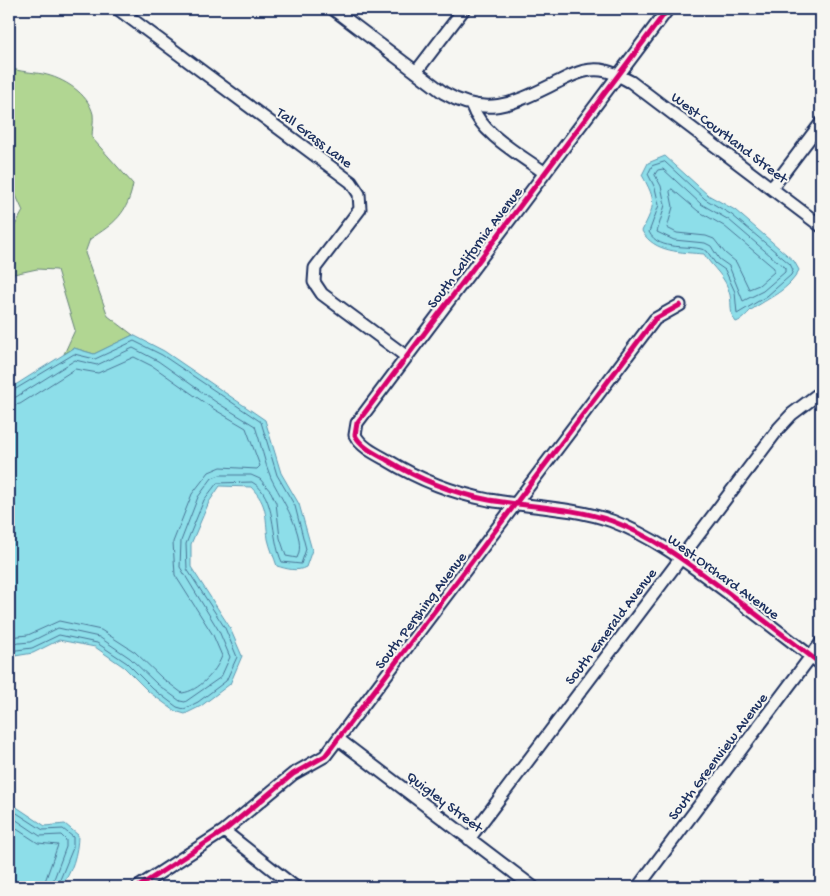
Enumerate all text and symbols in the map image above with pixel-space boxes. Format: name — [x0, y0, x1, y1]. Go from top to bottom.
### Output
street label: West Courtland Street — [667, 89, 792, 189]
street label: Tall Grass Lane — [271, 104, 356, 173]
street label: South California Avenue — [424, 184, 527, 313]
street label: West Orchard Avenue — [663, 531, 783, 625]
street label: South Pershing Avenue — [372, 549, 472, 673]
street label: South Emerald Avenue — [562, 565, 662, 689]
street label: South Greenview Avenue — [665, 690, 773, 824]
street label: Quigley Street — [402, 768, 487, 838]

